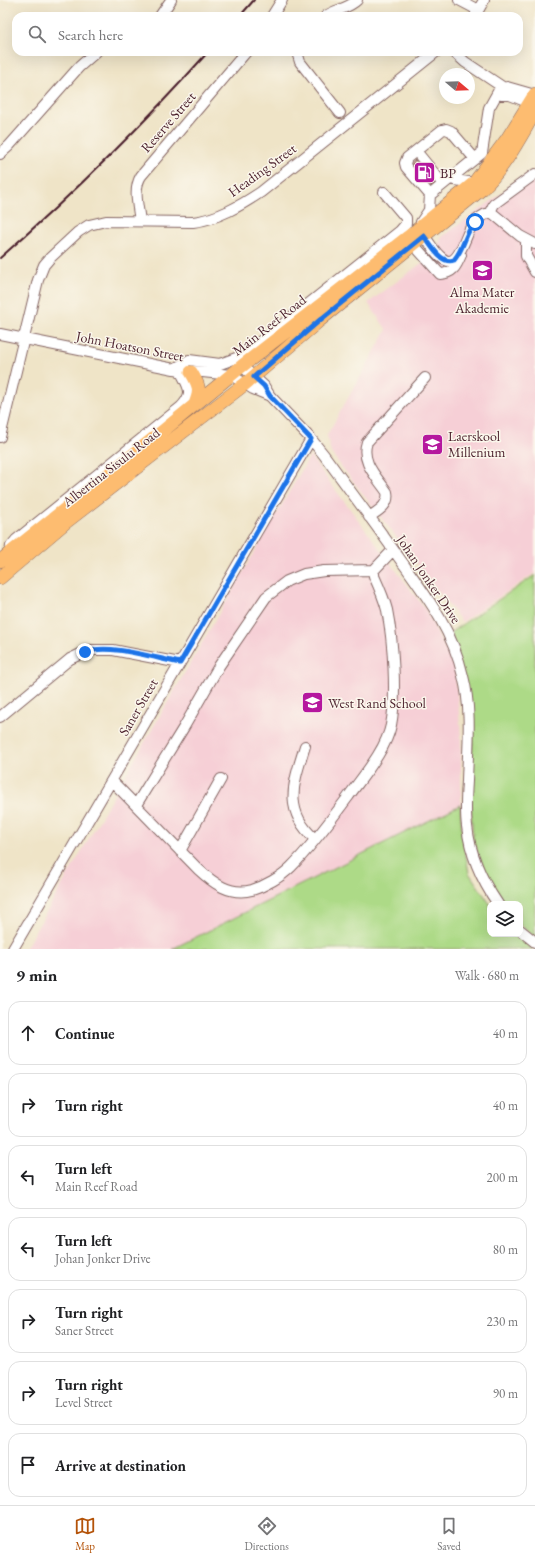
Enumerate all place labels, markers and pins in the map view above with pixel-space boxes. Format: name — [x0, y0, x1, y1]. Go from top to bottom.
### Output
fuel station icon: BP — [412, 160, 438, 186]
place label: BP — [440, 164, 456, 182]
school or university icon: Alma Mater Akademie — [469, 257, 495, 283]
place label: Alma Mater Akademie — [449, 283, 515, 317]
place label: Laerskool Millenium — [448, 427, 505, 461]
school or university icon: Laerskool Millenium — [419, 431, 445, 457]
school or university icon: West Rand School — [300, 690, 326, 716]
place label: West Rand School — [328, 694, 427, 712]

